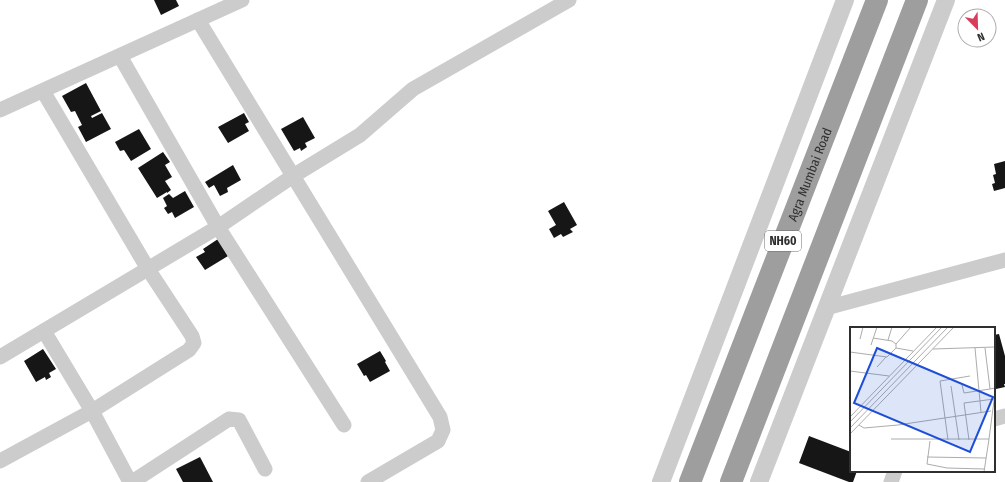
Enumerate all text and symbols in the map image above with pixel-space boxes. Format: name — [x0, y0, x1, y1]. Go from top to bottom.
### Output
north arrow — [957, 8, 997, 48]
text: N — [975, 29, 986, 44]
street label: Agra Mumbai Road — [784, 125, 834, 223]
road number: NH60 — [765, 231, 801, 251]
inset map — [850, 327, 995, 472]

